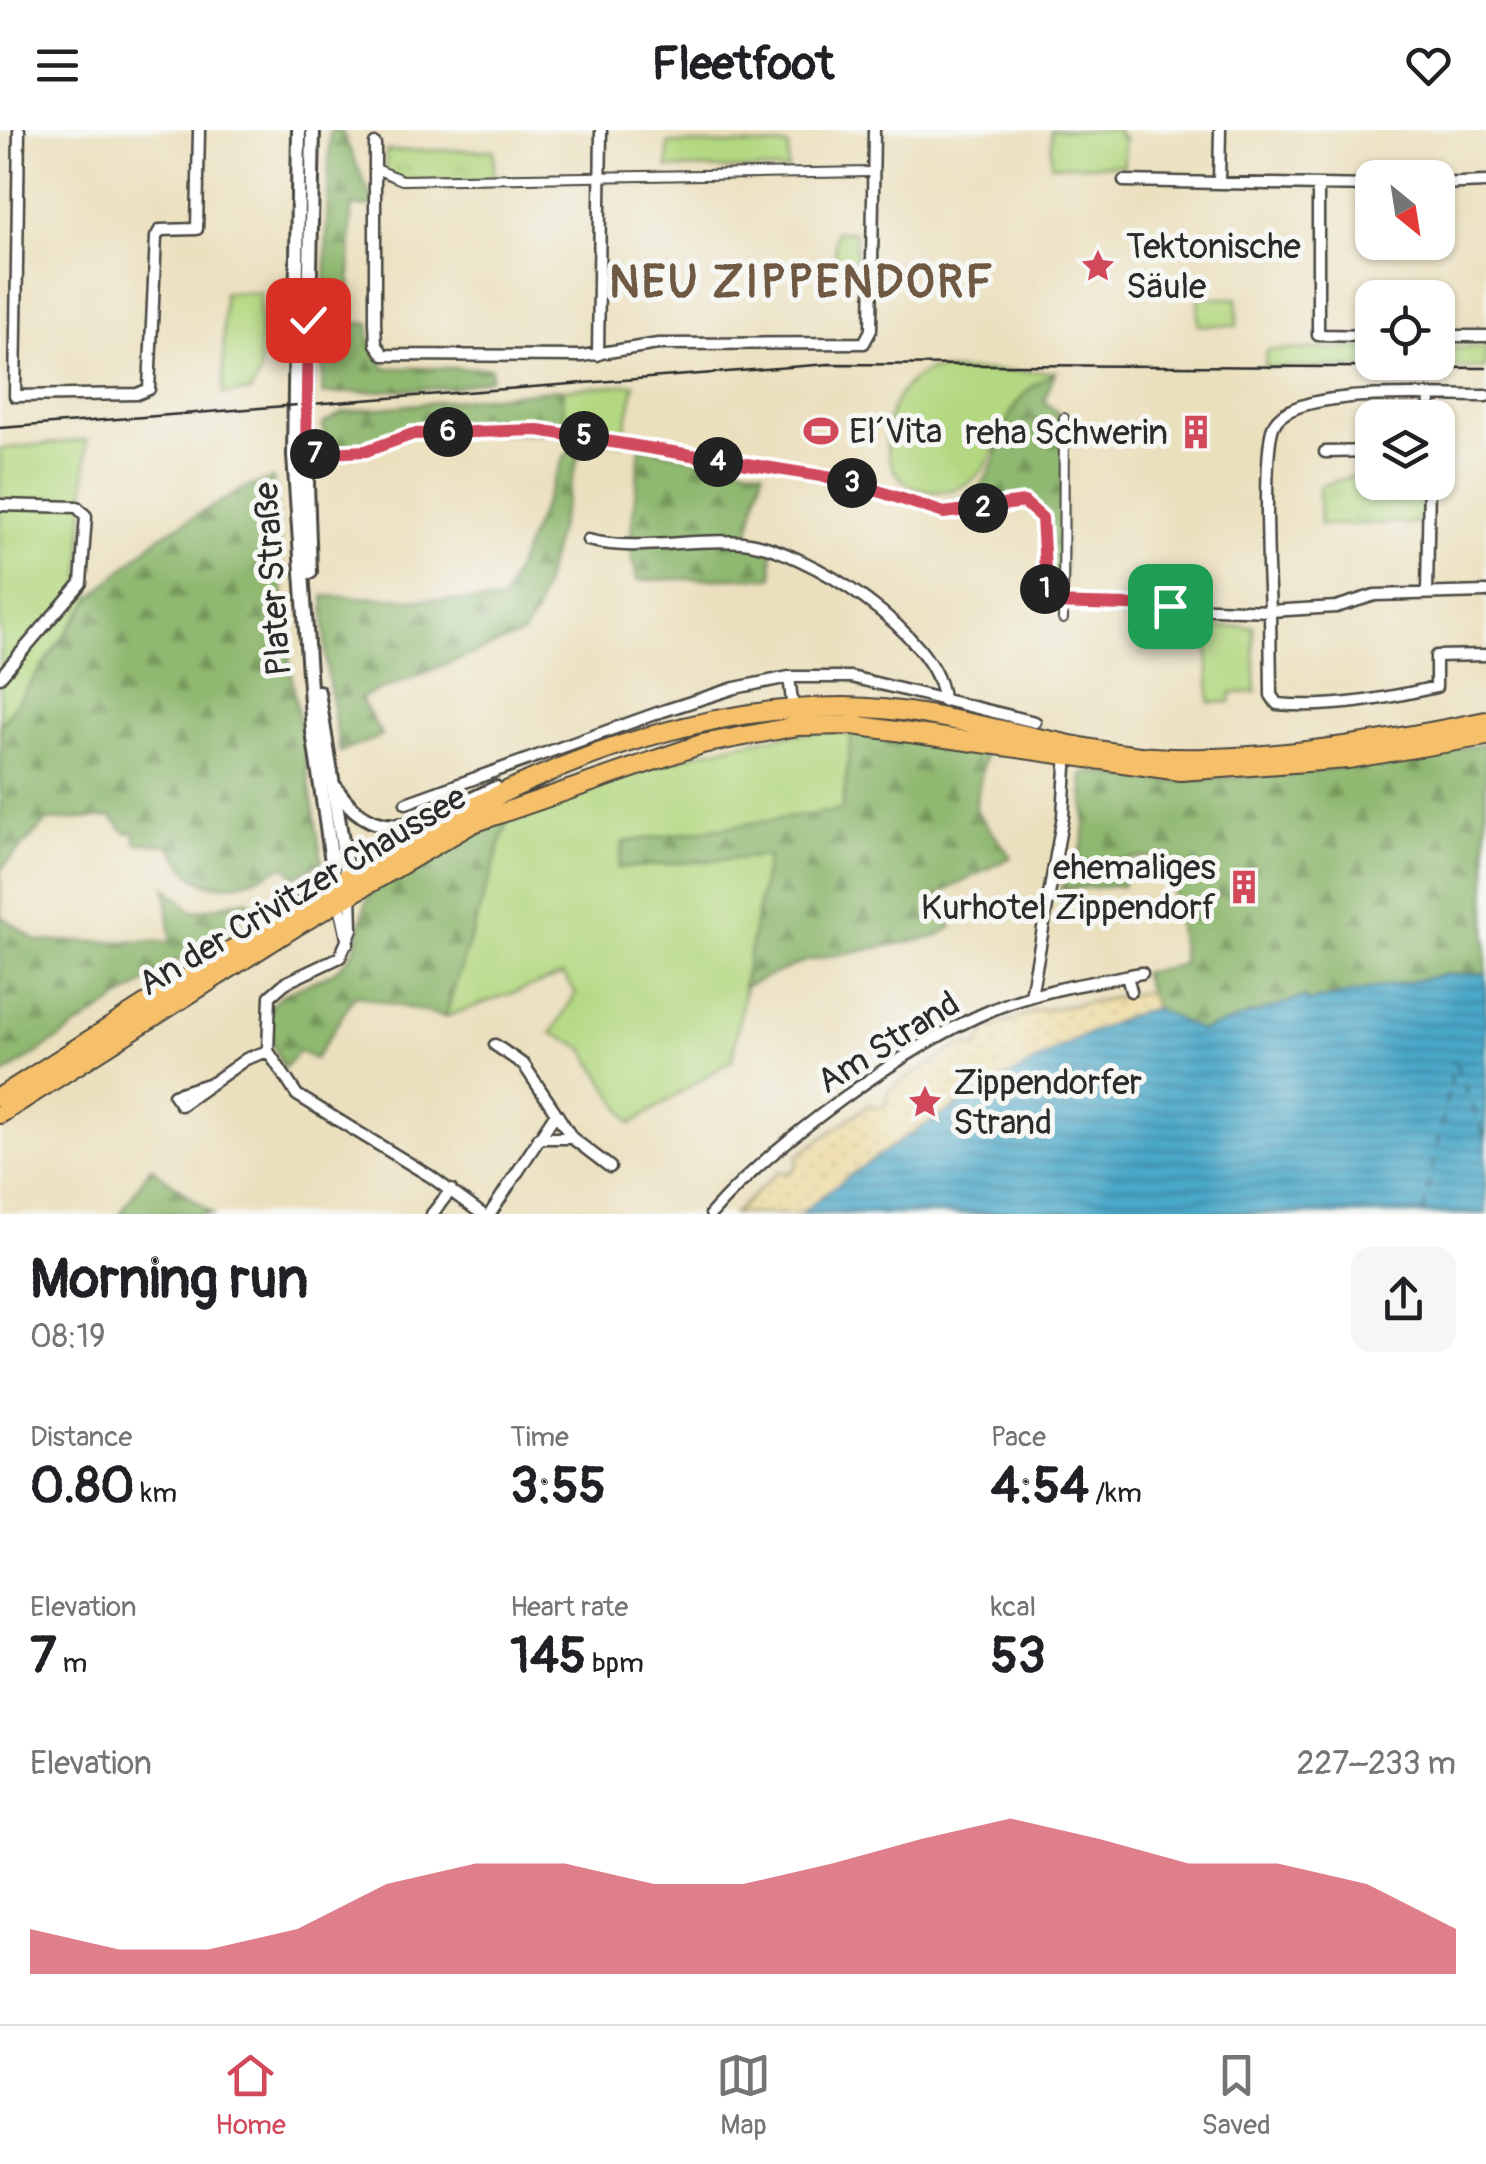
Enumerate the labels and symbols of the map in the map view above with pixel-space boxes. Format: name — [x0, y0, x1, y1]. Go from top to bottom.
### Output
north arrow — [1355, 160, 1455, 260]
place label: Tektonische Säule — [1126, 225, 1301, 309]
place icon: Tektonische Säule — [1079, 247, 1117, 285]
district label: NEU ZIPPENDORF — [609, 255, 995, 311]
pin — [266, 278, 351, 363]
pin: 6 — [423, 407, 473, 457]
place label: El´Vita — [849, 410, 942, 454]
pin: 5 — [559, 411, 609, 461]
place label: reha Schwerin — [965, 411, 1168, 455]
sports icon: El´Vita — [802, 412, 840, 450]
building icon: reha Schwerin — [1177, 413, 1215, 451]
pin: 7 — [290, 429, 340, 479]
pin: 4 — [693, 437, 743, 487]
pin: 3 — [827, 458, 877, 508]
street label: Plater Straße — [244, 481, 302, 677]
pin: 2 — [958, 483, 1008, 533]
pin: 1 — [1020, 564, 1070, 614]
pin — [1128, 564, 1213, 649]
street label: An der Crivitzer Chaussee — [130, 775, 475, 1006]
place label: ehemaliges Kurhotel Zippendorf — [921, 846, 1216, 930]
building icon: ehemaliges Kurhotel Zippendorf — [1225, 868, 1263, 906]
street label: Am Strand — [809, 982, 968, 1104]
place label: Zippendorfer Strand — [953, 1061, 1143, 1145]
place icon: Zippendorfer Strand — [906, 1083, 944, 1121]

